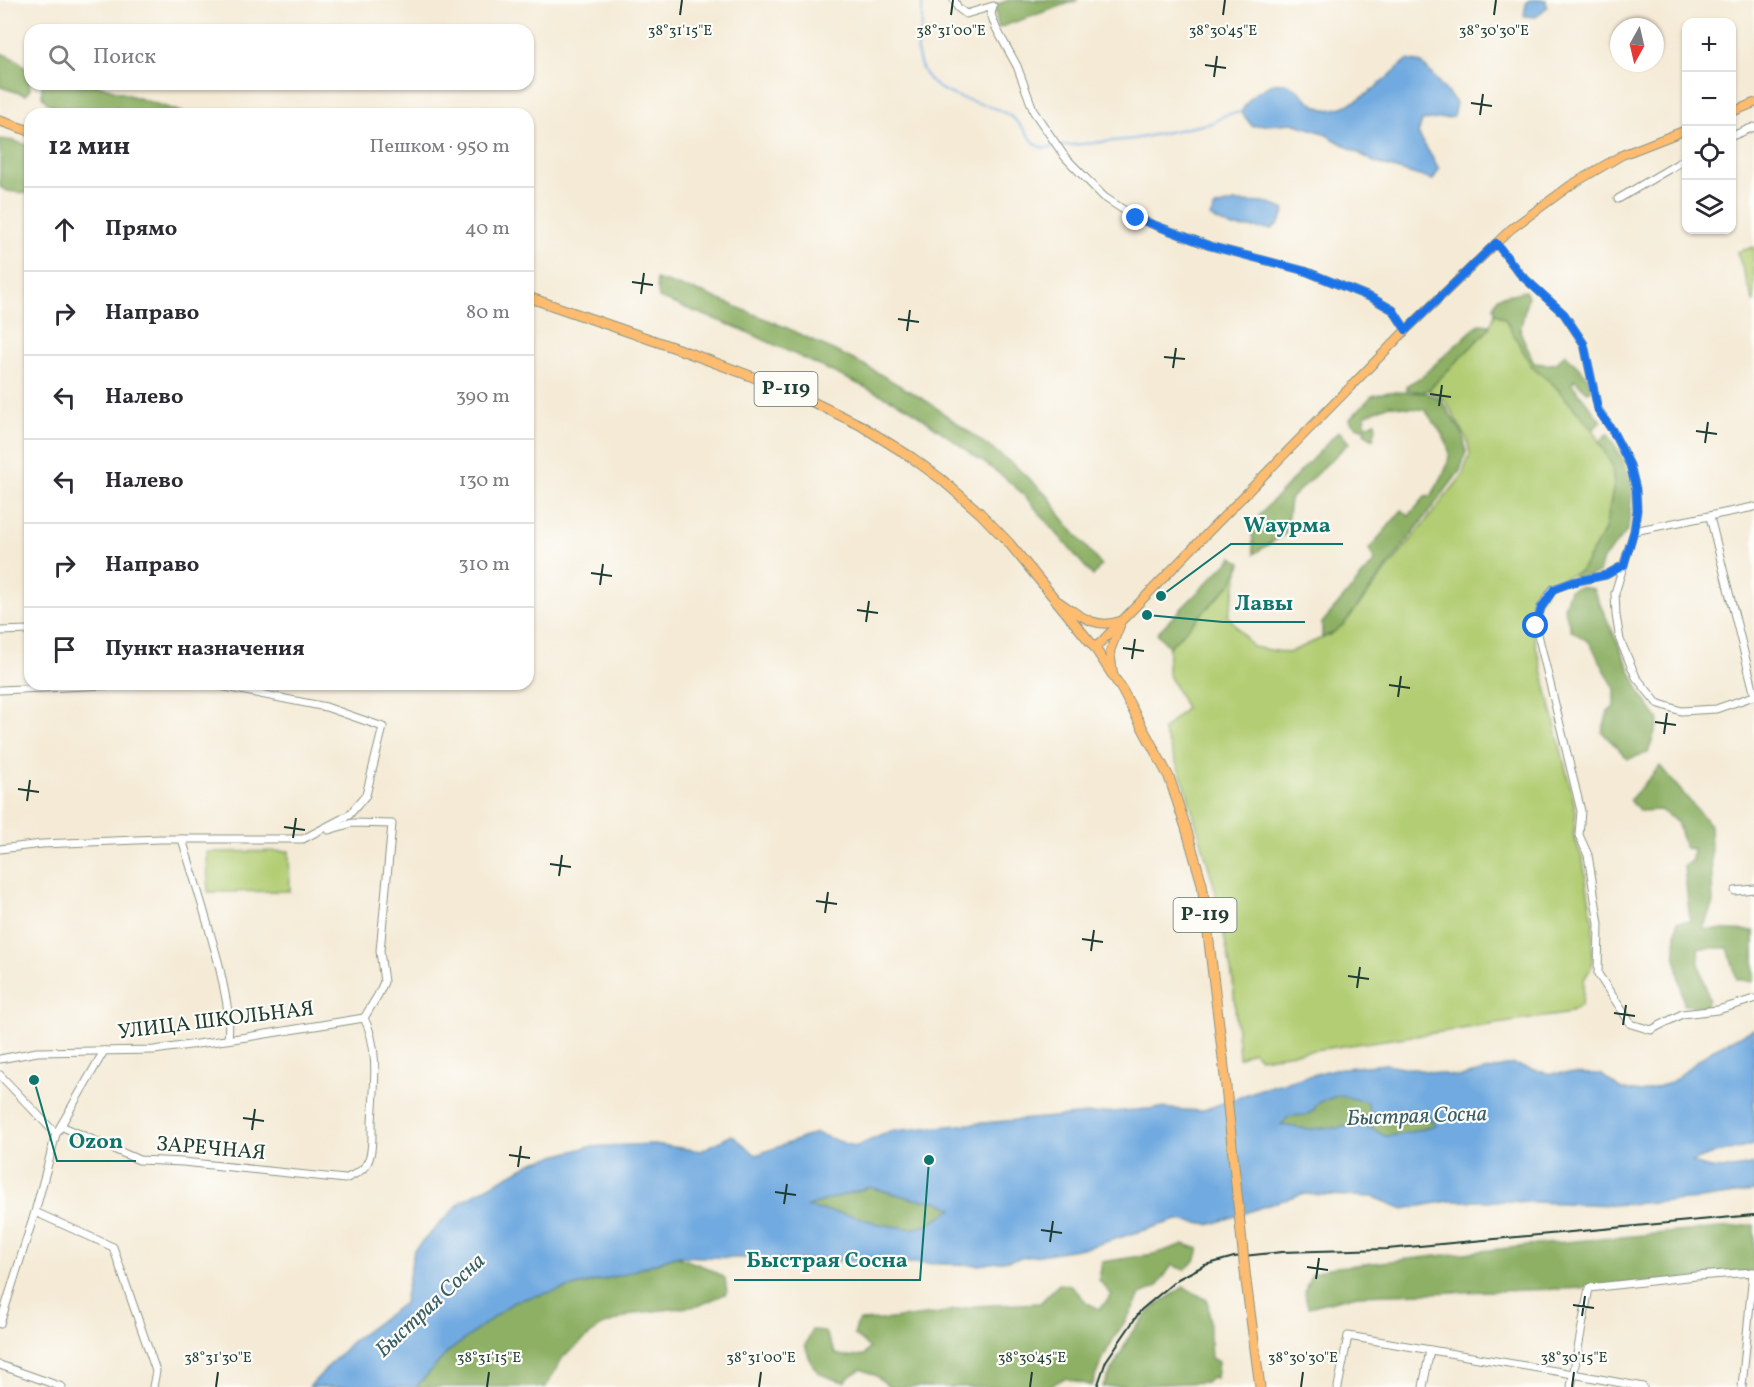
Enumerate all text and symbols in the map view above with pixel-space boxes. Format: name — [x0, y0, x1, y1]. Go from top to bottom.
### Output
north arrow — [1610, 18, 1664, 72]
map controls — [1682, 18, 1736, 234]
button: + — [1682, 18, 1736, 72]
text: 38°31'15"E — [648, 21, 712, 42]
text: 38°31'00"E — [916, 21, 986, 42]
text: 38°30'45"E — [1189, 21, 1257, 42]
text: 38°30'30"E — [1459, 21, 1529, 42]
search box — [24, 24, 534, 90]
icon: search — [45, 41, 78, 74]
text: Поиск — [93, 42, 156, 73]
button: − — [1682, 72, 1736, 126]
button: locate — [1682, 126, 1736, 180]
text: 12 мин — [48, 129, 130, 165]
text: Пешком · 950 m — [370, 133, 510, 161]
button: layers — [1682, 180, 1736, 234]
route end — [1122, 204, 1148, 230]
icon: ahead — [48, 213, 81, 246]
text: Прямо — [105, 214, 177, 245]
text: 40 m — [465, 215, 510, 243]
icon: right — [48, 297, 81, 330]
text: Направо — [105, 298, 199, 329]
text: 80 m — [466, 299, 510, 327]
road number: Р-119 — [754, 372, 818, 406]
icon: left — [48, 381, 81, 414]
text: Налево — [105, 382, 184, 413]
text: 390 m — [456, 383, 510, 411]
icon: left — [48, 465, 81, 498]
text: Налево — [105, 466, 184, 497]
text: 130 m — [459, 467, 510, 495]
callout: Wаурма — [1231, 504, 1343, 544]
text: Wаурма — [1243, 511, 1331, 542]
icon: right — [48, 549, 81, 582]
text: Направо — [105, 550, 199, 581]
text: 310 m — [458, 551, 510, 579]
callout: Лавы — [1223, 582, 1305, 622]
text: Лавы — [1235, 589, 1293, 620]
route start — [1522, 612, 1548, 638]
icon: arrive — [48, 633, 81, 666]
text: Пункт назначения — [105, 634, 305, 665]
road number: Р-119 — [1174, 898, 1236, 932]
street label: УЛИЦА ШКОЛЬНАЯ — [116, 995, 316, 1047]
water label: Быстрая Сосна — [1346, 1099, 1488, 1135]
callout: Ozon — [57, 1121, 136, 1161]
text: Ozon — [69, 1127, 123, 1158]
street label: ЗАРЕЧНАЯ — [155, 1130, 267, 1168]
callout: Быстрая Сосна — [734, 1240, 920, 1280]
text: Быстрая Сосна — [746, 1246, 908, 1277]
water label: Быстрая Сосна — [369, 1247, 493, 1365]
text: 38°31'30"E — [184, 1348, 252, 1369]
text: 38°31'15"E — [457, 1348, 521, 1369]
text: 38°31'00"E — [726, 1348, 796, 1369]
text: 38°30'45"E — [998, 1348, 1066, 1369]
text: 38°30'30"E — [1268, 1348, 1338, 1369]
text: 38°30'15"E — [1540, 1348, 1608, 1369]

